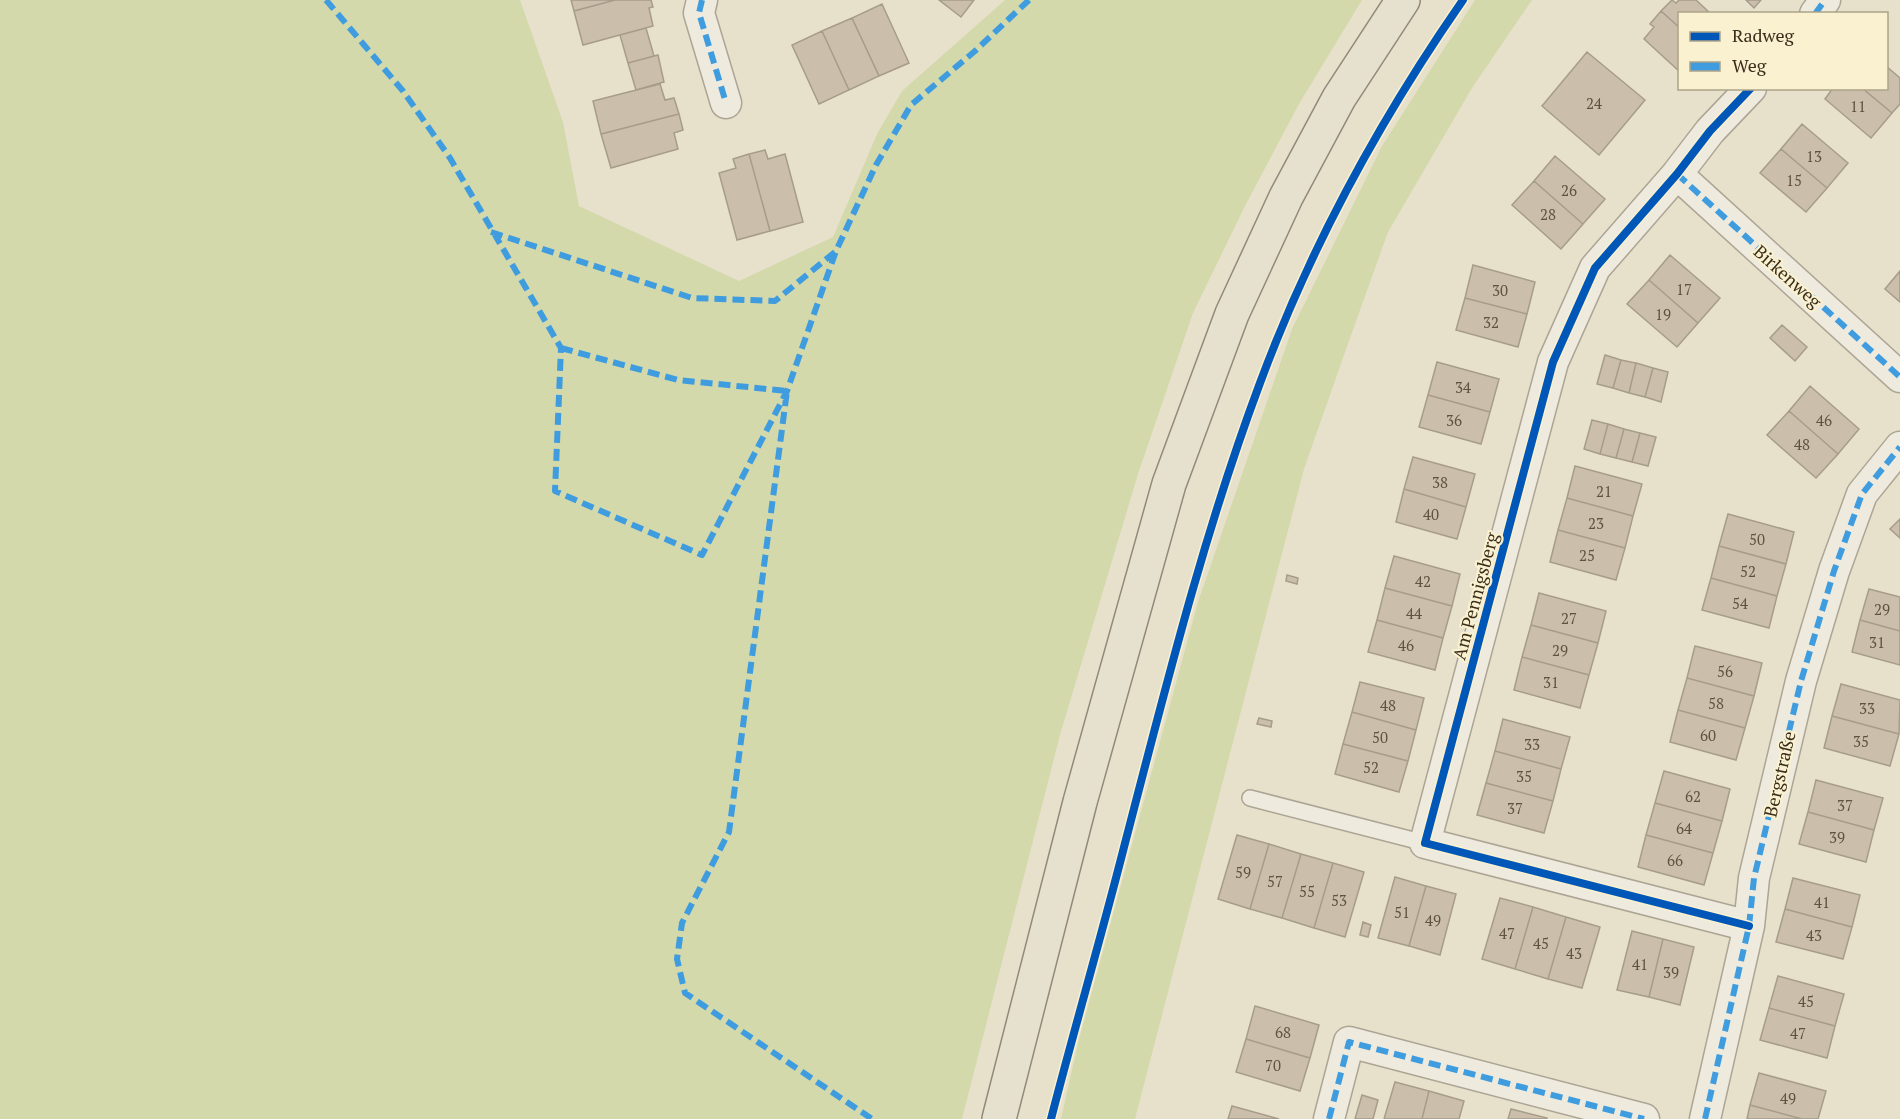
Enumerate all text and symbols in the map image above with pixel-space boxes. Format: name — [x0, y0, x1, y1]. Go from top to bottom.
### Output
legend — [1678, 12, 1888, 90]
text: Radweg — [1732, 23, 1794, 47]
text: Weg — [1732, 53, 1767, 77]
house number: 24 — [1586, 93, 1602, 113]
house number: 11 — [1850, 96, 1866, 116]
house number: 13 — [1806, 146, 1822, 166]
house number: 15 — [1786, 170, 1802, 190]
house number: 26 — [1561, 180, 1577, 200]
house number: 28 — [1540, 204, 1556, 224]
street label: Birkenweg — [1749, 239, 1827, 313]
house number: 17 — [1676, 279, 1692, 299]
house number: 30 — [1492, 280, 1508, 300]
house number: 19 — [1655, 304, 1671, 324]
house number: 32 — [1483, 312, 1499, 332]
house number: 34 — [1455, 377, 1471, 397]
house number: 36 — [1446, 410, 1462, 430]
house number: 46 — [1816, 410, 1832, 430]
house number: 48 — [1794, 434, 1810, 454]
house number: 38 — [1432, 472, 1448, 492]
house number: 21 — [1596, 481, 1612, 501]
house number: 40 — [1423, 504, 1439, 524]
house number: 23 — [1588, 513, 1604, 533]
street label: Am Pennigsberg — [1446, 529, 1504, 662]
house number: 50 — [1749, 529, 1765, 549]
house number: 25 — [1579, 545, 1595, 565]
house number: 52 — [1740, 561, 1756, 581]
house number: 42 — [1415, 571, 1431, 591]
house number: 54 — [1732, 593, 1748, 613]
house number: 29 — [1874, 599, 1890, 619]
house number: 44 — [1406, 603, 1422, 623]
house number: 27 — [1561, 608, 1577, 628]
house number: 31 — [1869, 632, 1885, 652]
house number: 46 — [1398, 635, 1414, 655]
house number: 29 — [1552, 640, 1568, 660]
house number: 56 — [1717, 661, 1733, 681]
house number: 31 — [1543, 672, 1559, 692]
house number: 58 — [1708, 693, 1724, 713]
house number: 48 — [1380, 695, 1396, 715]
house number: 33 — [1859, 698, 1875, 718]
house number: 60 — [1700, 725, 1716, 745]
house number: 50 — [1372, 727, 1388, 747]
street label: Bergstraße — [1757, 729, 1801, 819]
house number: 35 — [1853, 731, 1869, 751]
house number: 33 — [1524, 734, 1540, 754]
house number: 52 — [1363, 757, 1379, 777]
house number: 35 — [1516, 766, 1532, 786]
house number: 62 — [1685, 786, 1701, 806]
house number: 37 — [1837, 795, 1853, 815]
house number: 37 — [1507, 798, 1523, 818]
house number: 64 — [1676, 818, 1692, 838]
house number: 39 — [1829, 827, 1845, 847]
house number: 66 — [1667, 850, 1683, 870]
house number: 59 — [1235, 862, 1251, 882]
house number: 57 — [1267, 871, 1283, 891]
house number: 55 — [1299, 881, 1315, 901]
house number: 53 — [1331, 890, 1347, 910]
house number: 41 — [1814, 892, 1830, 912]
house number: 51 — [1394, 902, 1410, 922]
house number: 49 — [1425, 910, 1441, 930]
house number: 47 — [1499, 923, 1515, 943]
house number: 43 — [1806, 925, 1822, 945]
house number: 45 — [1533, 933, 1549, 953]
house number: 43 — [1566, 943, 1582, 963]
house number: 41 — [1632, 954, 1648, 974]
house number: 39 — [1663, 962, 1679, 982]
house number: 45 — [1798, 991, 1814, 1011]
house number: 68 — [1275, 1022, 1291, 1042]
house number: 47 — [1790, 1023, 1806, 1043]
house number: 70 — [1265, 1055, 1281, 1075]
house number: 49 — [1780, 1088, 1796, 1108]

